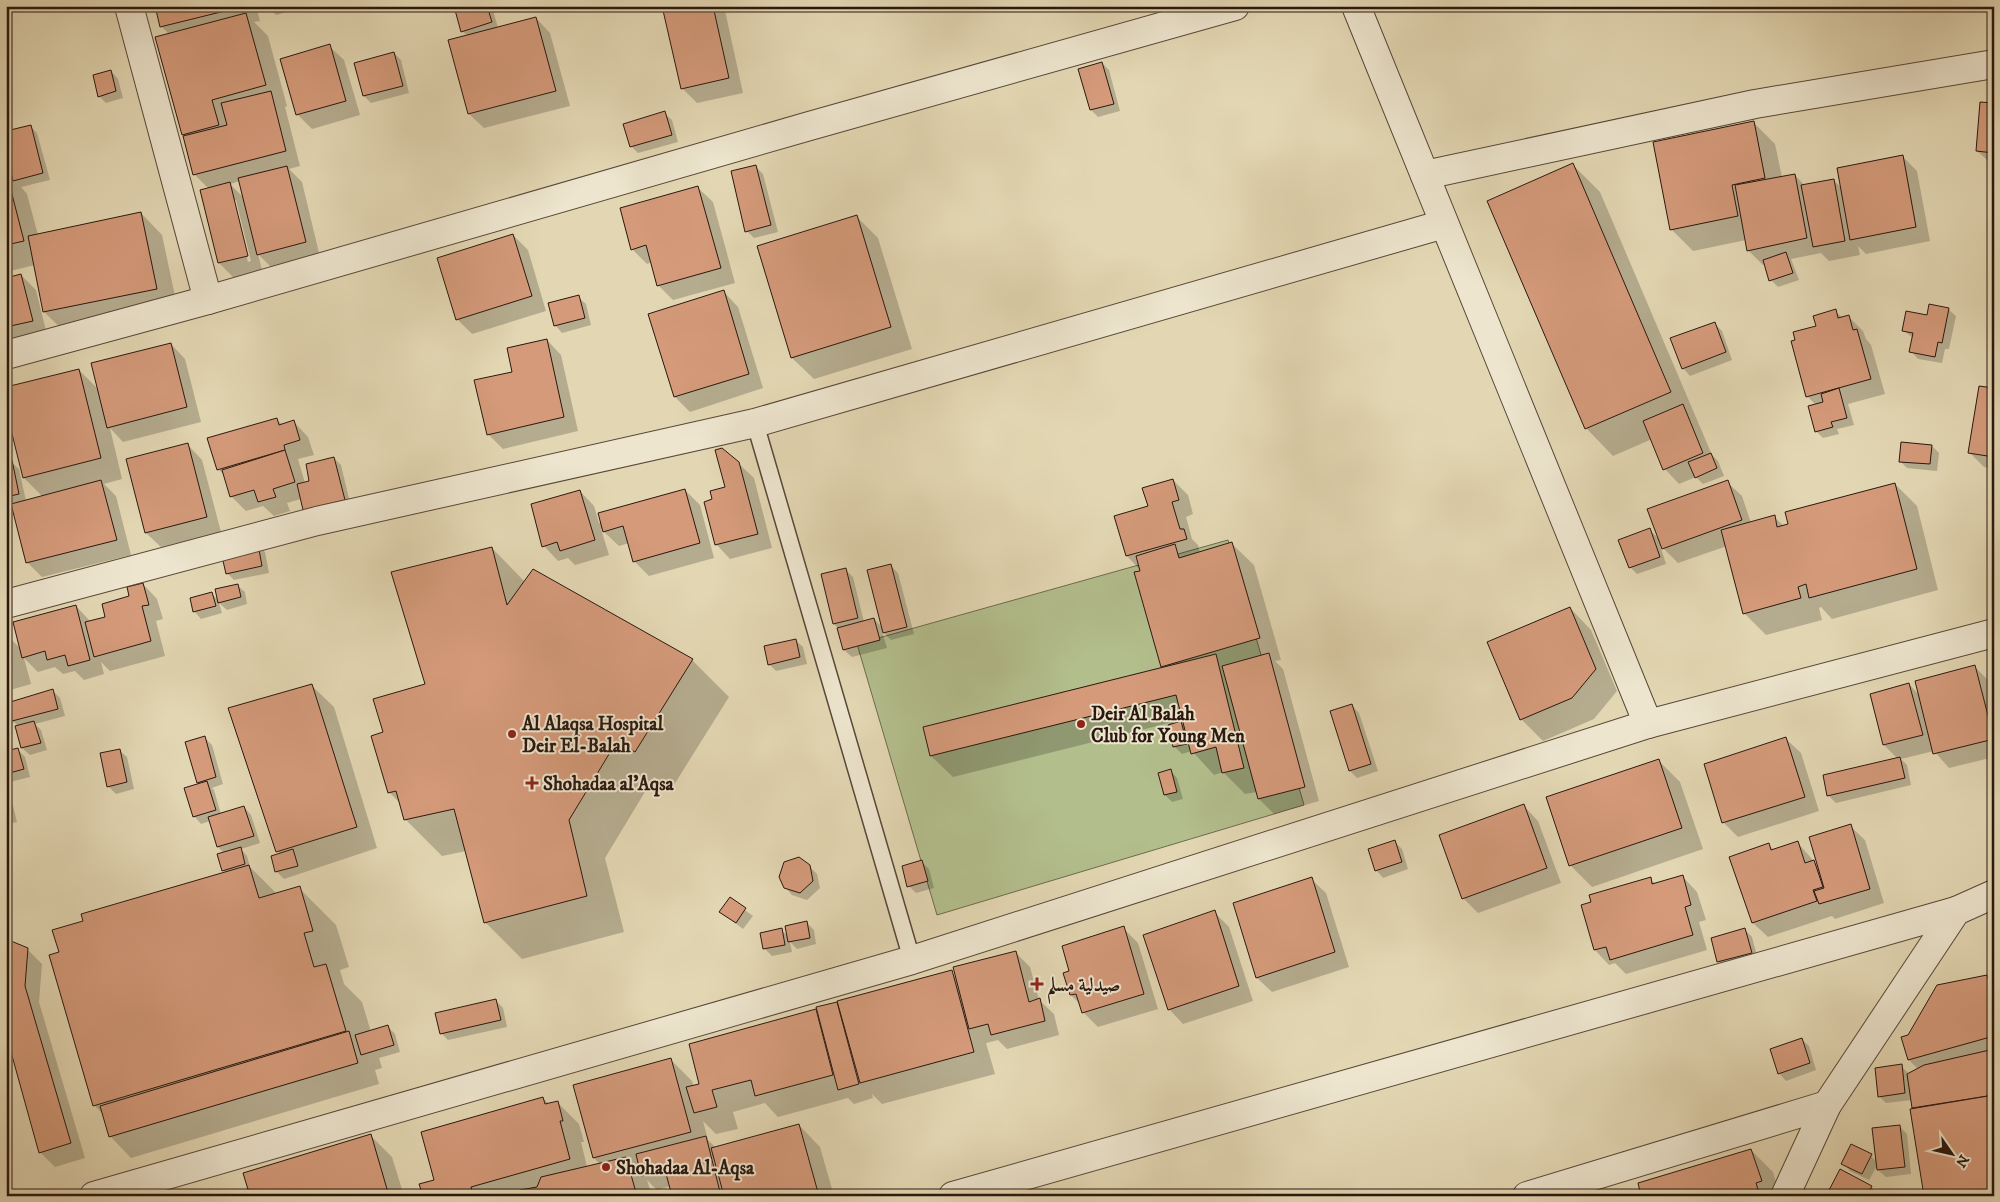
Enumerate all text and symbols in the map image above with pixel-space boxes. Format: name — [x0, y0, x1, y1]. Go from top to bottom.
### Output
place label: Deir Al Balah Club for Young Men — [1091, 703, 1246, 748]
place label: Al Alaqsa Hospital Deir El-Balah — [521, 713, 663, 758]
marker: Deir Al Balah Club for Young Men — [1075, 718, 1087, 730]
marker: Al Alaqsa Hospital Deir El-Balah — [506, 728, 518, 740]
place label: Shohadaa al'Aqsa — [543, 773, 675, 797]
marker: Shohadaa al'Aqsa — [525, 776, 539, 790]
place label: صيدلية مسلم — [1047, 974, 1120, 1004]
marker: صيدلية مسلم — [1031, 978, 1043, 990]
north arrow — [1928, 1130, 1978, 1180]
text: N — [1951, 1151, 1973, 1171]
place label: Shohadaa Al-Aqsa — [616, 1157, 755, 1181]
marker: Shohadaa Al-Aqsa — [600, 1161, 612, 1173]

